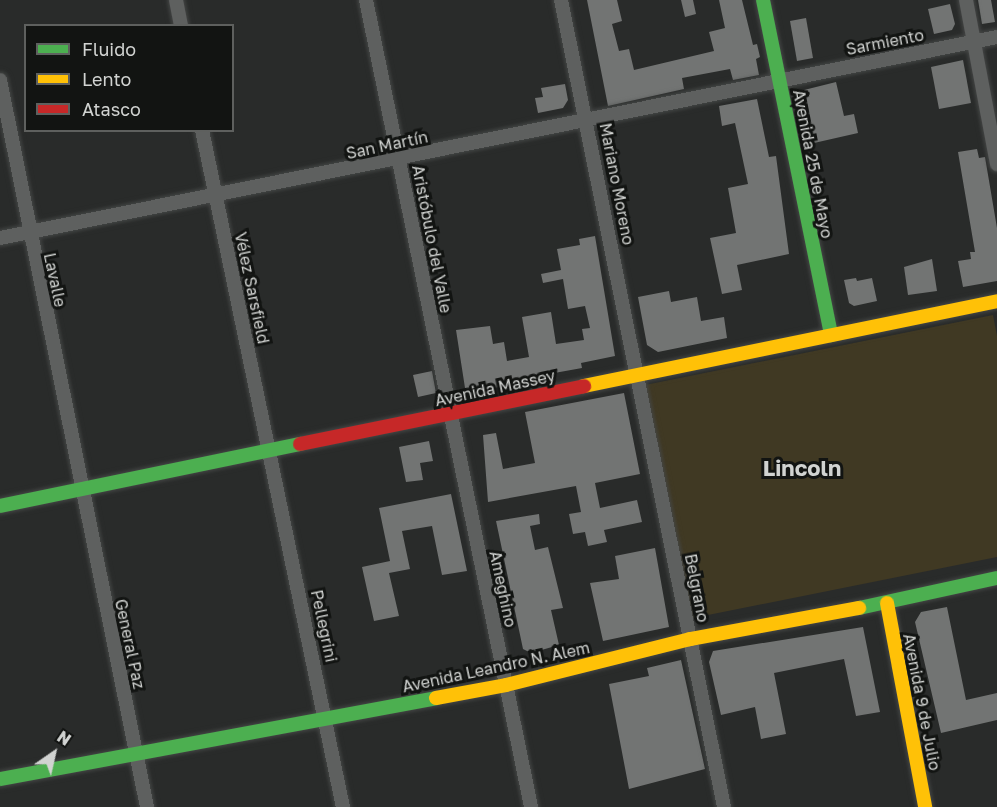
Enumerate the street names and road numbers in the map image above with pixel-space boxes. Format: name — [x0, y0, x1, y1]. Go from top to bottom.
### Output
street label: Sarmiento — [844, 25, 926, 59]
street label: Avenida 25 de Mayo — [789, 88, 837, 240]
street label: Mariano Moreno — [596, 121, 638, 247]
street label: San Martín — [344, 127, 430, 163]
street label: Aristóbulo del Valle — [408, 163, 456, 315]
street label: Vélez Sarsfield — [231, 230, 273, 346]
street label: Lavalle — [40, 251, 70, 309]
street label: Avenida Massey — [433, 366, 557, 410]
street label: Ameghino — [486, 549, 520, 629]
street label: Belgrano — [681, 552, 713, 624]
street label: Pellegrini — [307, 588, 341, 664]
street label: General Paz — [111, 597, 149, 691]
street label: Avenida 9 de Julio — [899, 632, 945, 772]
street label: Avenida Leandro N. Alem — [401, 638, 591, 696]

